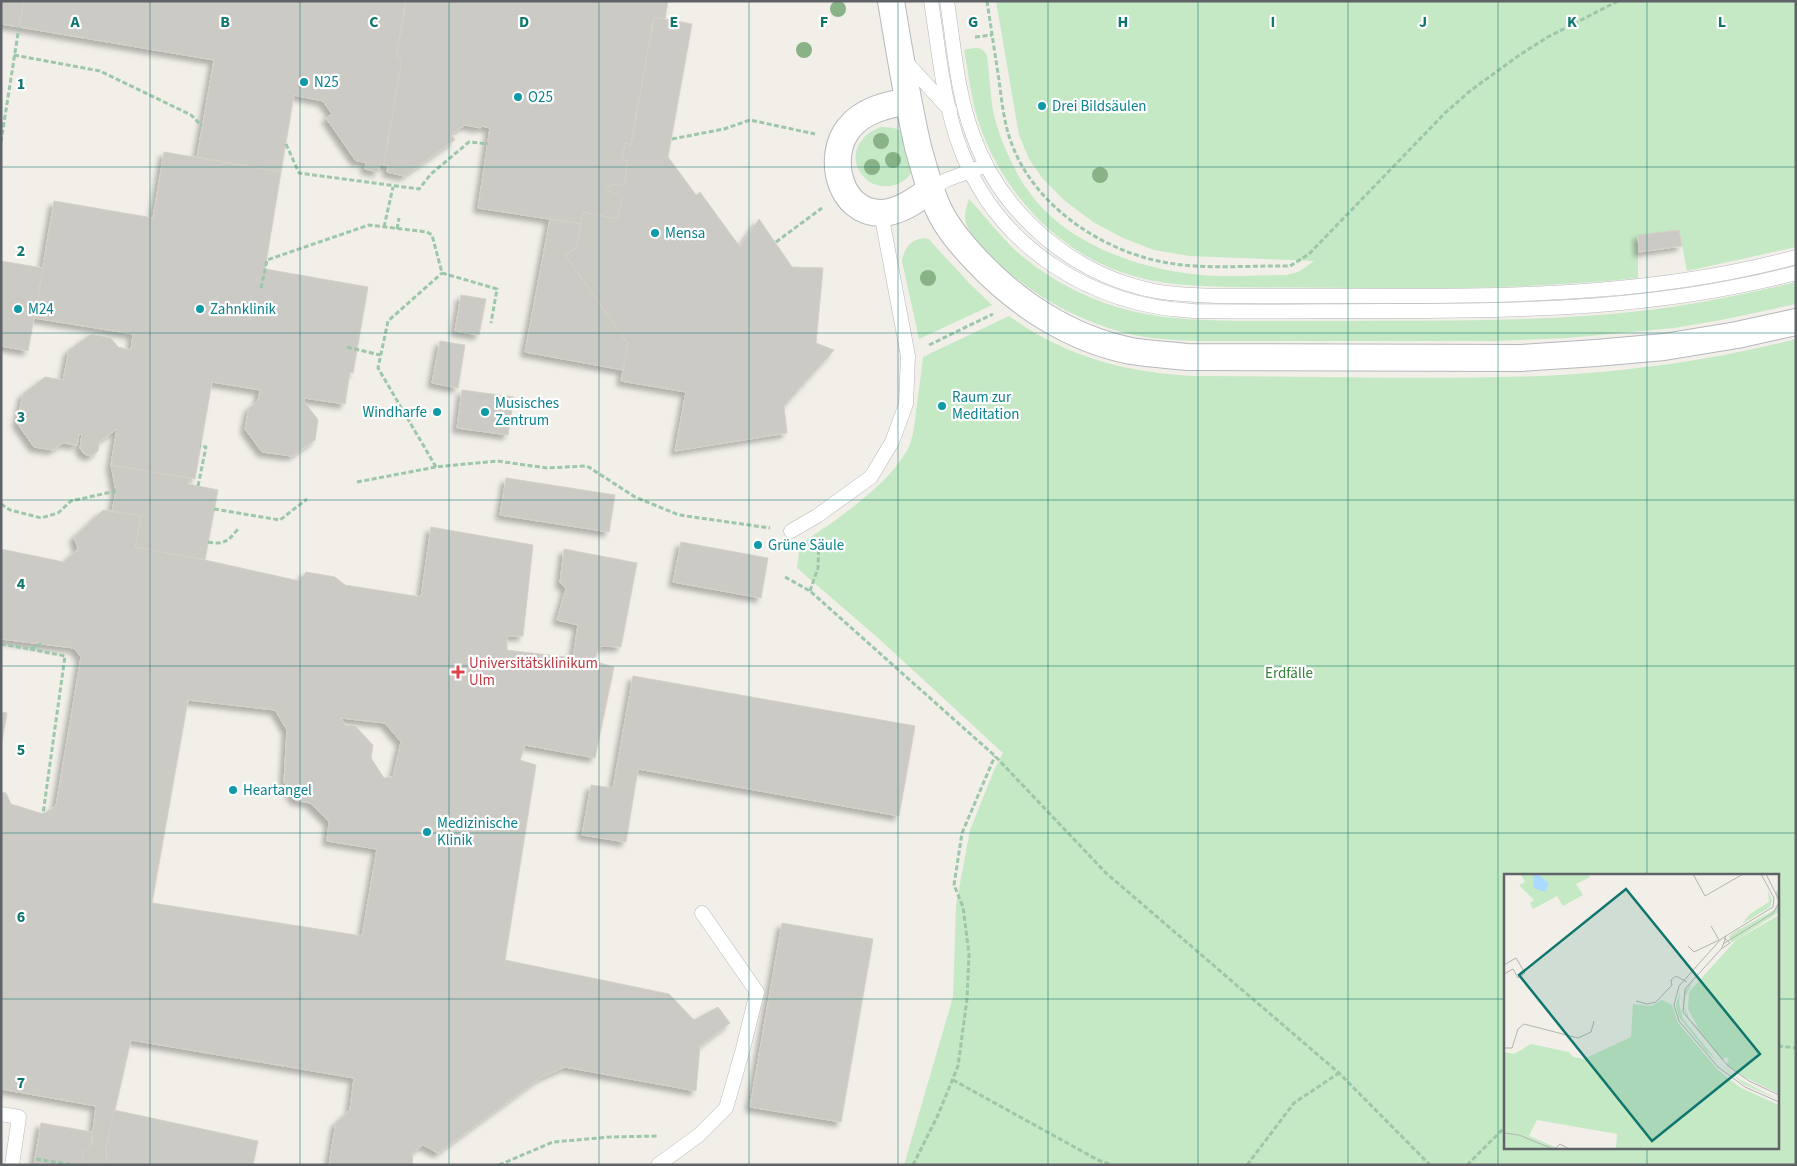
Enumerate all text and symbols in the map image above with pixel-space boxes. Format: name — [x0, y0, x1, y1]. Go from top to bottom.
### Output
text: A — [69, 11, 80, 33]
text: B — [220, 11, 230, 33]
text: C — [369, 11, 379, 33]
text: D — [519, 11, 529, 33]
text: E — [670, 11, 678, 33]
text: F — [820, 11, 828, 33]
text: G — [968, 11, 978, 33]
text: H — [1118, 11, 1128, 33]
text: I — [1271, 11, 1275, 33]
text: J — [1419, 11, 1427, 33]
text: K — [1567, 11, 1577, 33]
text: L — [1718, 11, 1726, 33]
place label: N25 — [314, 72, 339, 93]
text: 1 — [17, 73, 25, 95]
marker: N25 — [298, 76, 310, 88]
place label: O25 — [528, 87, 553, 108]
marker: O25 — [512, 91, 524, 103]
place label: Drei Bildsäulen — [1052, 96, 1147, 117]
marker: Drei Bildsäulen — [1036, 100, 1048, 112]
place label: Mensa — [665, 223, 705, 244]
marker: Mensa — [649, 227, 661, 239]
text: 2 — [17, 240, 25, 262]
place label: M24 — [28, 299, 54, 320]
place label: Zahnklinik — [210, 299, 277, 320]
marker: M24 — [12, 303, 24, 315]
marker: Zahnklinik — [194, 303, 206, 315]
place label: Raum zur Meditation — [952, 387, 1020, 425]
place label: Musisches Zentrum — [495, 393, 559, 431]
marker: Raum zur Meditation — [936, 400, 948, 412]
place label: Windharfe — [362, 402, 427, 423]
text: 3 — [17, 406, 25, 428]
marker: Windharfe — [431, 406, 443, 418]
marker: Musisches Zentrum — [479, 406, 491, 418]
place label: Grüne Säule — [768, 535, 844, 556]
marker: Grüne Säule — [752, 539, 764, 551]
text: 4 — [17, 573, 26, 595]
place label: Universitätsklinikum Ulm — [469, 653, 598, 691]
park label: Erdfälle — [1265, 663, 1313, 684]
marker: Universitätsklinikum Ulm — [451, 665, 465, 679]
text: 5 — [17, 739, 25, 761]
place label: Heartangel — [243, 780, 312, 801]
marker: Heartangel — [227, 784, 239, 796]
place label: Medizinische Klinik — [437, 813, 518, 851]
marker: Medizinische Klinik — [421, 826, 433, 838]
inset map — [1504, 874, 1780, 1148]
text: 6 — [17, 906, 25, 928]
text: 7 — [17, 1072, 25, 1094]

